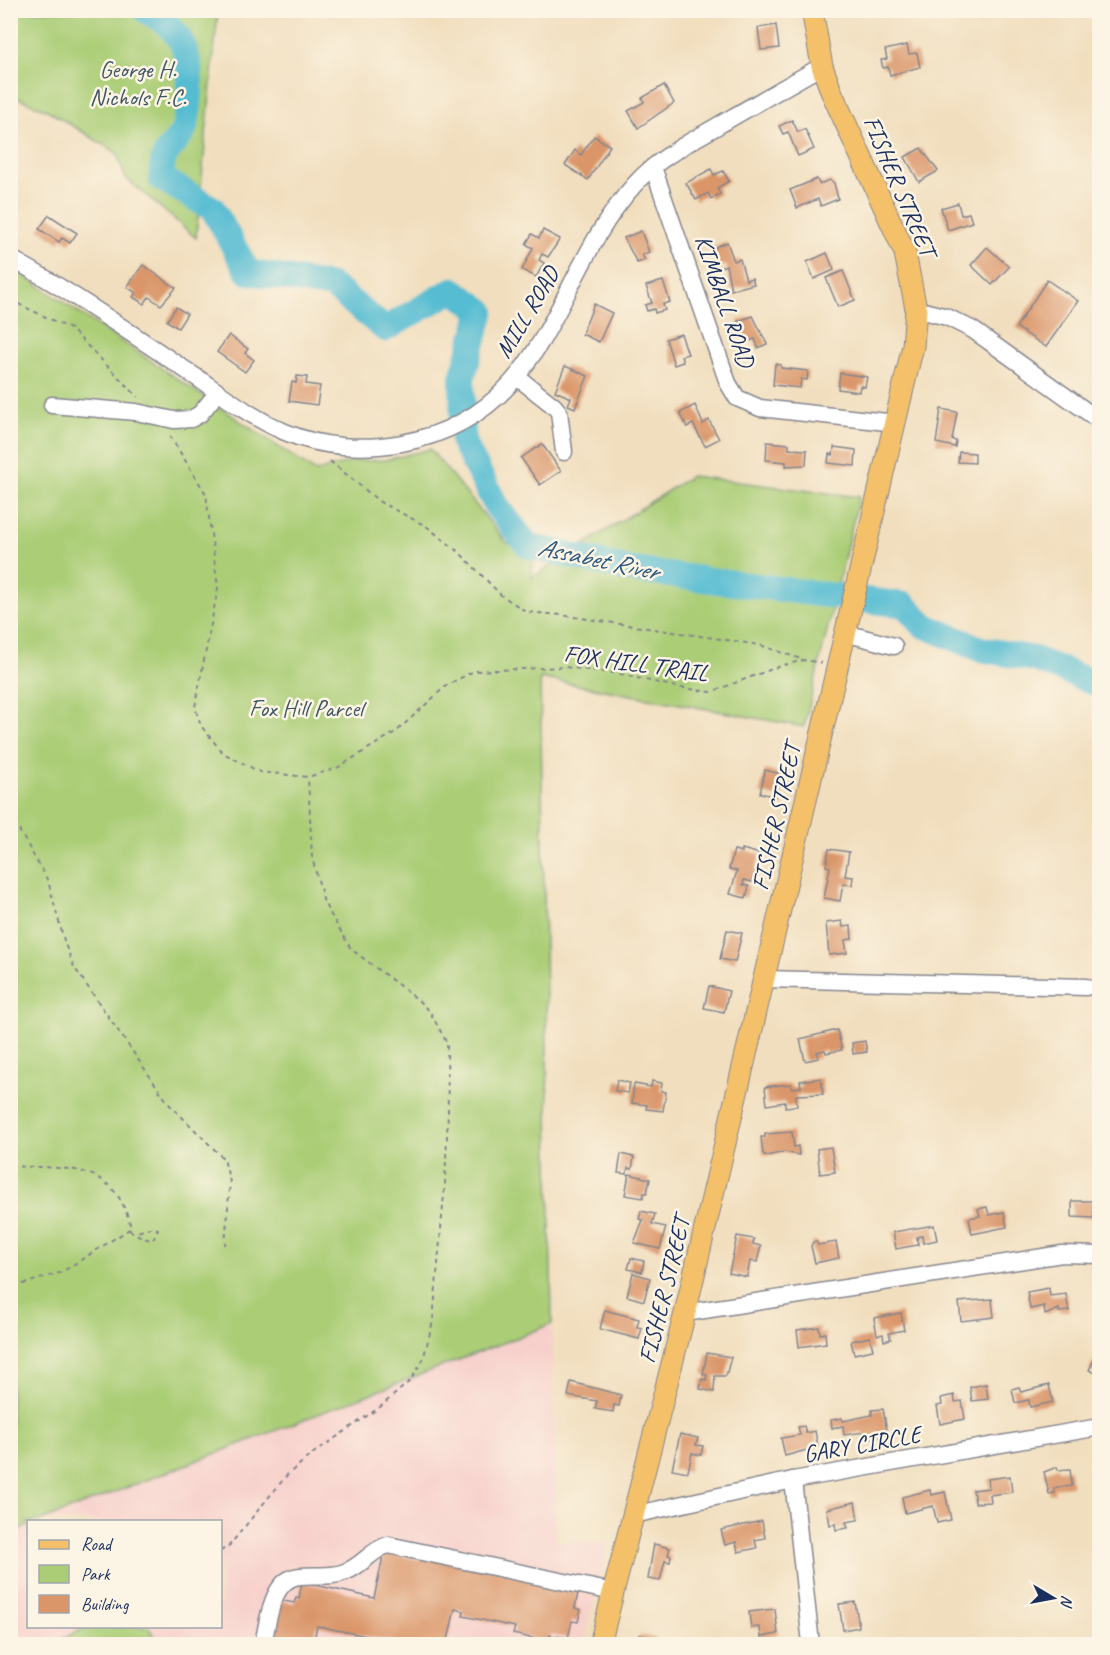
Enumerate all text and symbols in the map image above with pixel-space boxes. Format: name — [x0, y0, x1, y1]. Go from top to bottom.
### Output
park label: George H. Nichols F.C. — [89, 54, 187, 112]
street label: FISHER STREET — [857, 112, 945, 266]
street label: KIMBALL ROAD — [688, 231, 762, 373]
street label: MILL ROAD — [488, 259, 567, 363]
water label: Assabet River — [535, 530, 666, 589]
street label: FOX HILL TRAIL — [562, 638, 710, 688]
park label: Fox Hill Parcel — [249, 693, 367, 723]
street label: FISHER STREET — [745, 735, 809, 893]
street label: FISHER STREET — [631, 1208, 698, 1366]
street label: GARY CIRCLE — [801, 1418, 926, 1469]
legend — [27, 1520, 222, 1628]
text: Road — [81, 1533, 114, 1555]
text: Park — [81, 1563, 111, 1585]
north arrow — [1023, 1568, 1083, 1628]
text: Building — [81, 1593, 130, 1615]
text: N — [1056, 1594, 1077, 1610]

